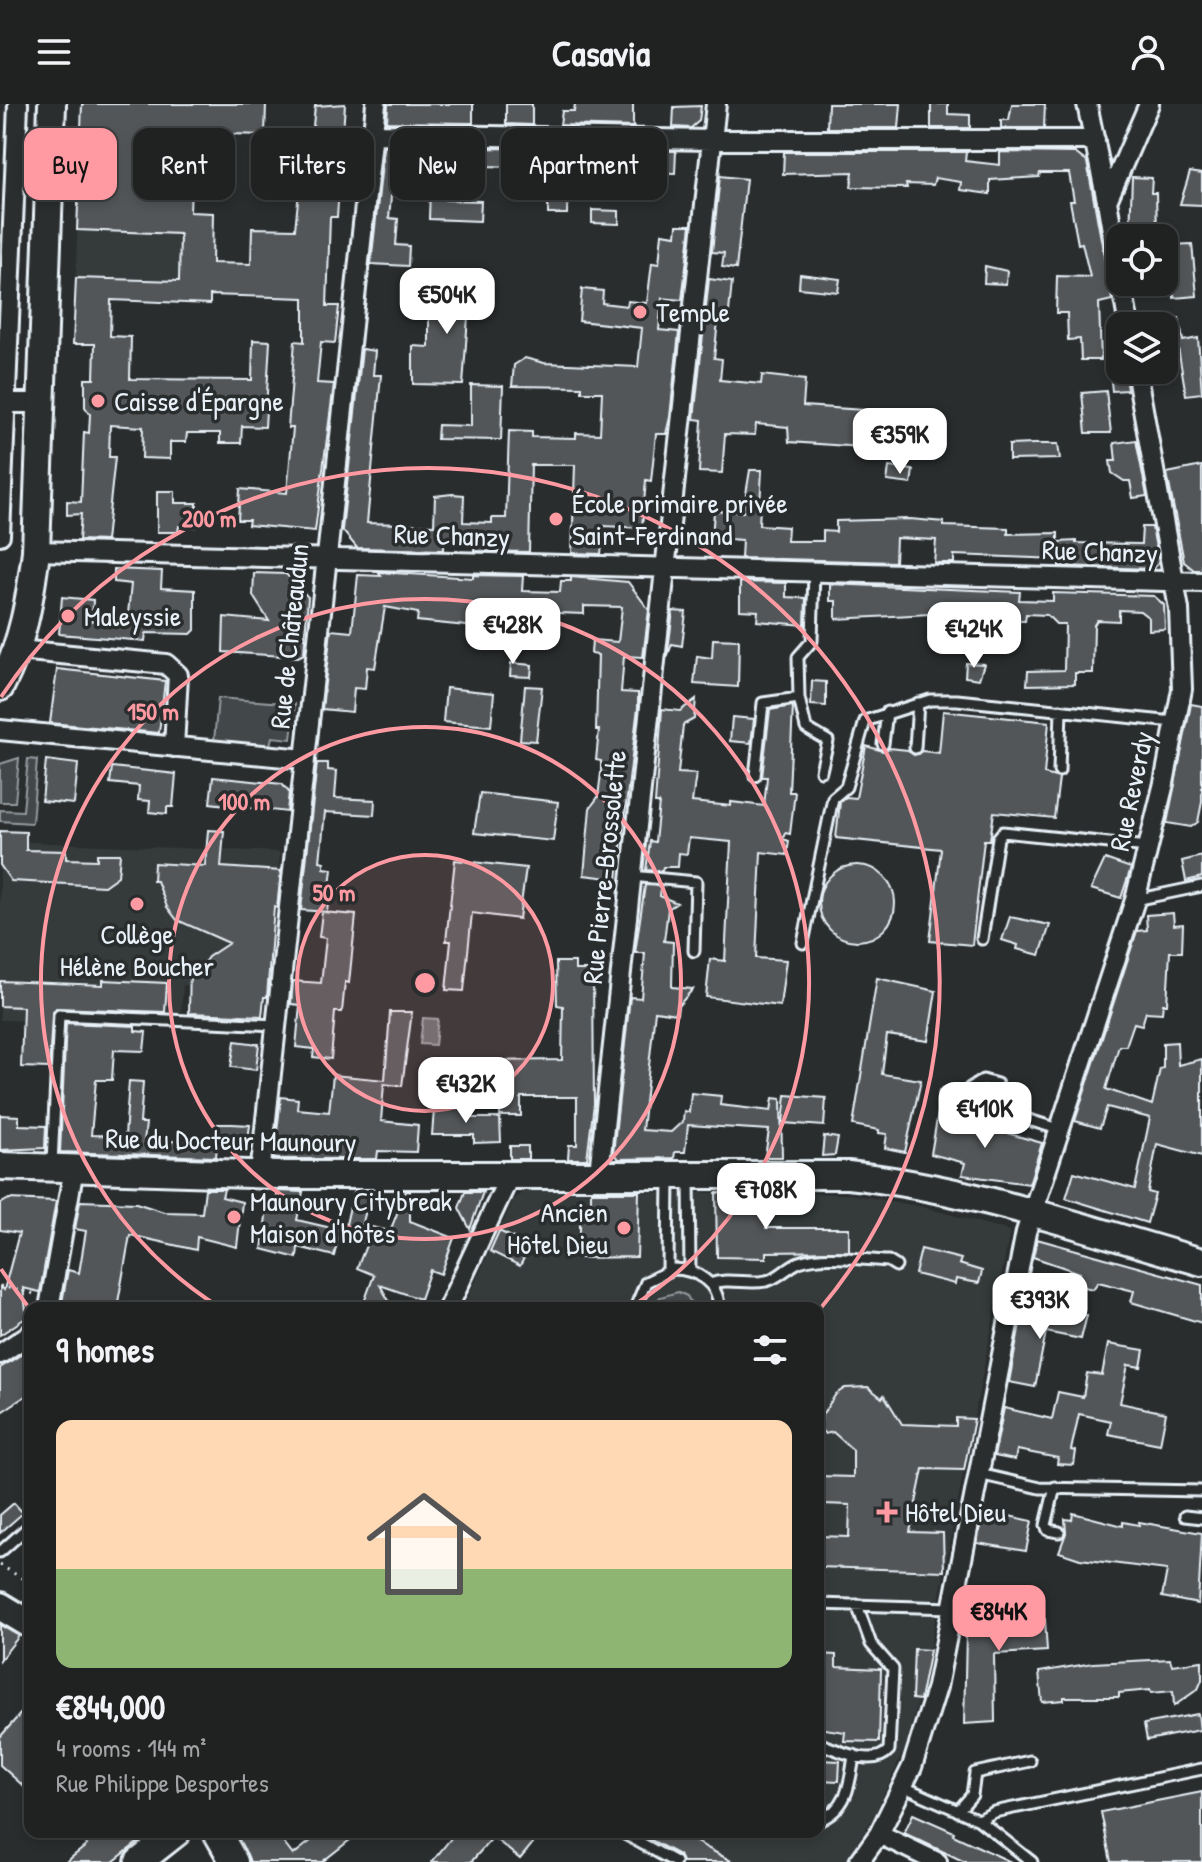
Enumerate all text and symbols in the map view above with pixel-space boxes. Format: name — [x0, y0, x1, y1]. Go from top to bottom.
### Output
text: Casavia — [552, 28, 650, 77]
icon: menu — [32, 30, 76, 74]
icon: person — [1126, 30, 1170, 74]
chip: Buy — [24, 128, 117, 200]
chip: Rent — [133, 128, 235, 200]
chip: Filters — [251, 128, 374, 200]
chip: New — [390, 128, 485, 200]
chip: Apartment — [501, 128, 667, 200]
map controls — [1106, 224, 1178, 384]
button: locate — [1106, 224, 1178, 296]
pin: €504K — [391, 268, 503, 336]
text: €504K — [418, 276, 476, 311]
place label: Temple — [656, 293, 730, 331]
marker: Temple — [631, 303, 649, 321]
button: layers — [1106, 312, 1178, 384]
place label: Caisse d'Épargne — [114, 382, 284, 420]
marker: Caisse d'Épargne — [89, 392, 107, 410]
pin: €359K — [844, 408, 956, 476]
text: €359K — [871, 416, 929, 451]
place label: École primaire privée Saint-Ferdinand — [572, 484, 788, 554]
text: 200 m — [182, 502, 236, 534]
marker: École primaire privée Saint-Ferdinand — [547, 510, 565, 528]
street label: Rue Chanzy — [393, 514, 511, 556]
street label: Rue Chanzy — [1041, 530, 1159, 572]
street label: Rue de Châteaudun — [260, 542, 318, 730]
place label: Maleyssie — [84, 597, 181, 635]
pin: €428K — [457, 598, 569, 666]
pin: €424K — [918, 602, 1030, 670]
text: €428K — [483, 606, 543, 641]
marker: Maleyssie — [59, 607, 77, 625]
text: €424K — [945, 610, 1003, 645]
text: 150 m — [127, 695, 179, 727]
street label: Rue Reverdy — [1100, 728, 1162, 854]
street label: Rue Pierre-Brossolette — [573, 748, 635, 986]
text: 100 m — [218, 785, 270, 817]
text: 50 m — [313, 876, 355, 908]
marker: Collège Hélène Boucher — [128, 895, 146, 913]
place label: Collège Hélène Boucher — [60, 915, 214, 985]
centre of rings — [411, 969, 439, 997]
pin: €432K — [410, 1057, 522, 1125]
text: €432K — [436, 1065, 496, 1100]
pin: €410K — [929, 1082, 1041, 1150]
text: €410K — [957, 1090, 1013, 1125]
street label: Rue du Docteur Maunoury — [105, 1119, 357, 1161]
pin: €708K — [710, 1163, 822, 1231]
text: €708K — [735, 1171, 797, 1206]
place label: Maunoury Citybreak Maison d'hôtes — [250, 1182, 453, 1252]
place label: Ancien Hôtel Dieu — [507, 1193, 608, 1263]
marker: Maunoury Citybreak Maison d'hôtes — [225, 1208, 243, 1226]
marker: Ancien Hôtel Dieu — [615, 1219, 633, 1237]
pin: €393K — [984, 1273, 1096, 1341]
text: €393K — [1011, 1281, 1069, 1316]
text: 9 homes — [56, 1327, 154, 1373]
icon: filters — [748, 1328, 792, 1372]
icon: home — [352, 1472, 496, 1616]
place label: Hôtel Dieu — [905, 1493, 1006, 1531]
marker: Hôtel Dieu — [876, 1501, 898, 1523]
pin: €844K — [943, 1585, 1055, 1653]
text: €844K — [971, 1593, 1027, 1628]
text: €844,000 — [56, 1684, 165, 1730]
text: 4 rooms · 144 m² — [56, 1730, 206, 1765]
text: Rue Philippe Desportes — [56, 1765, 269, 1800]

